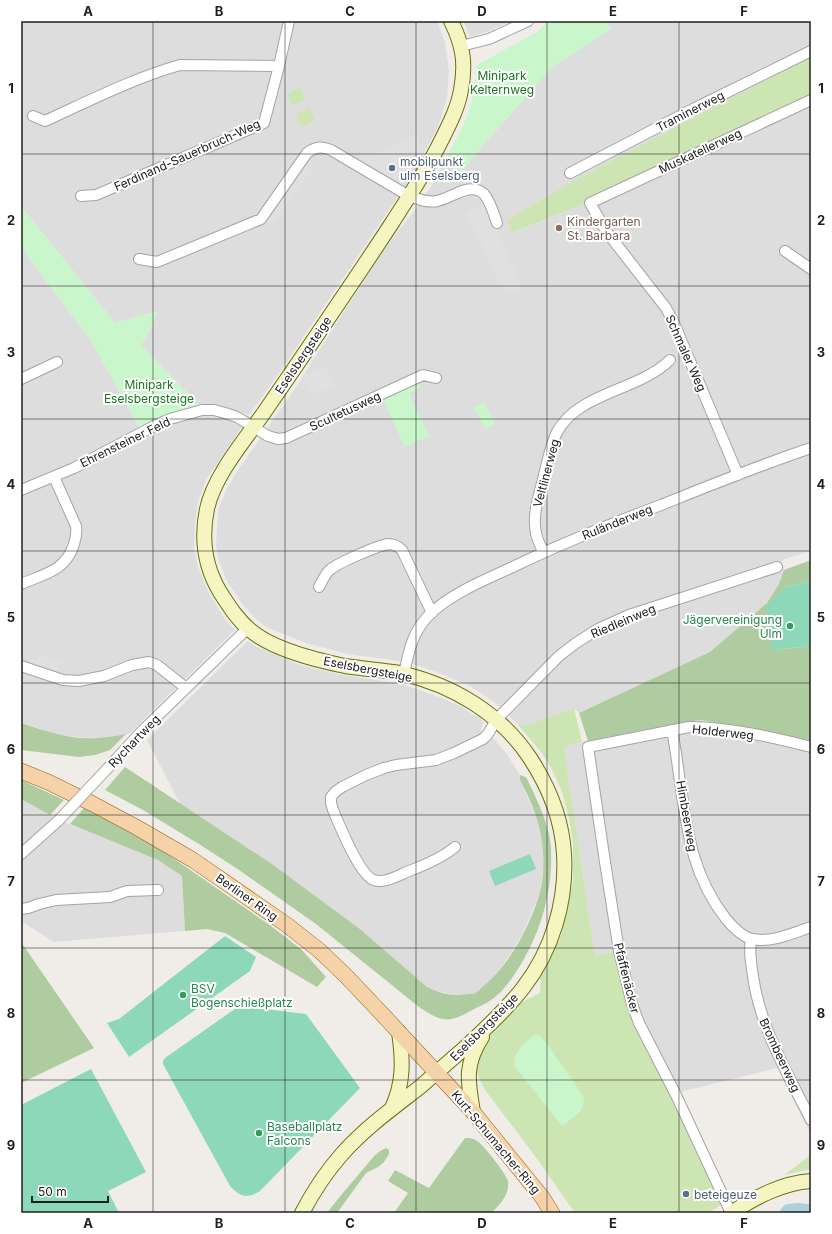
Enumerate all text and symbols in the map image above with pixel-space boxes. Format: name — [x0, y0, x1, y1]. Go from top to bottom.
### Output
text: A — [83, 3, 93, 19]
text: B — [215, 3, 224, 19]
text: C — [345, 3, 355, 19]
text: D — [477, 3, 487, 19]
text: E — [609, 3, 617, 19]
text: F — [740, 3, 748, 19]
park label: Minipark Kelternweg — [470, 68, 534, 97]
text: 1 — [8, 80, 14, 96]
text: 1 — [818, 80, 824, 96]
street label: Traminerweg — [653, 87, 727, 135]
street label: Ferdinand-Sauerbruch-Weg — [112, 116, 262, 194]
street label: Muskatellerweg — [656, 125, 744, 177]
place label: mobilpunkt ulm Eselsberg — [400, 154, 480, 183]
marker: mobilpunkt ulm Eselsberg — [387, 163, 397, 173]
text: 2 — [7, 212, 15, 228]
text: 2 — [817, 212, 825, 228]
place label: Kindergarten St. Barbara — [567, 214, 641, 243]
marker: Kindergarten St. Barbara — [554, 223, 564, 233]
street label: Schmaler Weg — [662, 312, 710, 394]
street label: Eselsbergsteige — [272, 313, 334, 397]
text: 3 — [7, 344, 15, 360]
text: 3 — [817, 344, 825, 360]
park label: Minipark Eselsbergsteige — [104, 377, 194, 406]
street label: Scultetusweg — [307, 388, 383, 434]
street label: Ehrensteiner Feld — [77, 414, 173, 470]
street label: Veltlinerweg — [530, 437, 562, 509]
text: 4 — [7, 476, 16, 492]
text: 4 — [817, 476, 826, 492]
street label: Ruländerweg — [580, 501, 654, 543]
street label: Riedleinweg — [588, 601, 658, 641]
text: 5 — [7, 609, 15, 625]
text: 5 — [817, 609, 825, 625]
place label: Jägervereinigung Ulm — [683, 612, 782, 641]
marker: Jägervereinigung Ulm — [785, 621, 795, 631]
street label: Eselsbergsteige — [322, 653, 414, 685]
street label: Rychartweg — [105, 711, 163, 771]
street label: Holderweg — [691, 721, 755, 743]
text: 6 — [7, 741, 15, 757]
text: 6 — [817, 741, 825, 757]
street label: Himbeerweg — [673, 779, 701, 853]
street label: Berliner Ring — [213, 870, 281, 924]
text: 7 — [7, 873, 15, 889]
text: 7 — [817, 873, 825, 889]
street label: Pfaffenäcker — [611, 941, 643, 1015]
place label: BSV Bogenschießplatz — [191, 981, 293, 1010]
marker: BSV Bogenschießplatz — [178, 990, 188, 1000]
street label: Eselsbergsteige — [447, 990, 521, 1064]
text: 8 — [7, 1005, 15, 1021]
text: 8 — [817, 1005, 825, 1021]
street label: Brombeerweg — [756, 1016, 804, 1094]
street label: Kurt-Schumacher-Ring — [448, 1087, 544, 1197]
place label: Baseballplatz Falcons — [267, 1119, 342, 1148]
marker: Baseballplatz Falcons — [254, 1128, 264, 1138]
text: 9 — [7, 1137, 15, 1153]
text: 9 — [817, 1137, 825, 1153]
scale bar — [32, 1178, 108, 1204]
text: 50 m — [38, 1184, 67, 1199]
place label: beteigeuze — [694, 1187, 757, 1202]
marker: beteigeuze — [681, 1189, 691, 1199]
text: A — [83, 1215, 93, 1231]
text: B — [215, 1215, 224, 1231]
text: C — [345, 1215, 355, 1231]
text: D — [477, 1215, 487, 1231]
text: E — [609, 1215, 617, 1231]
text: F — [740, 1215, 748, 1231]

